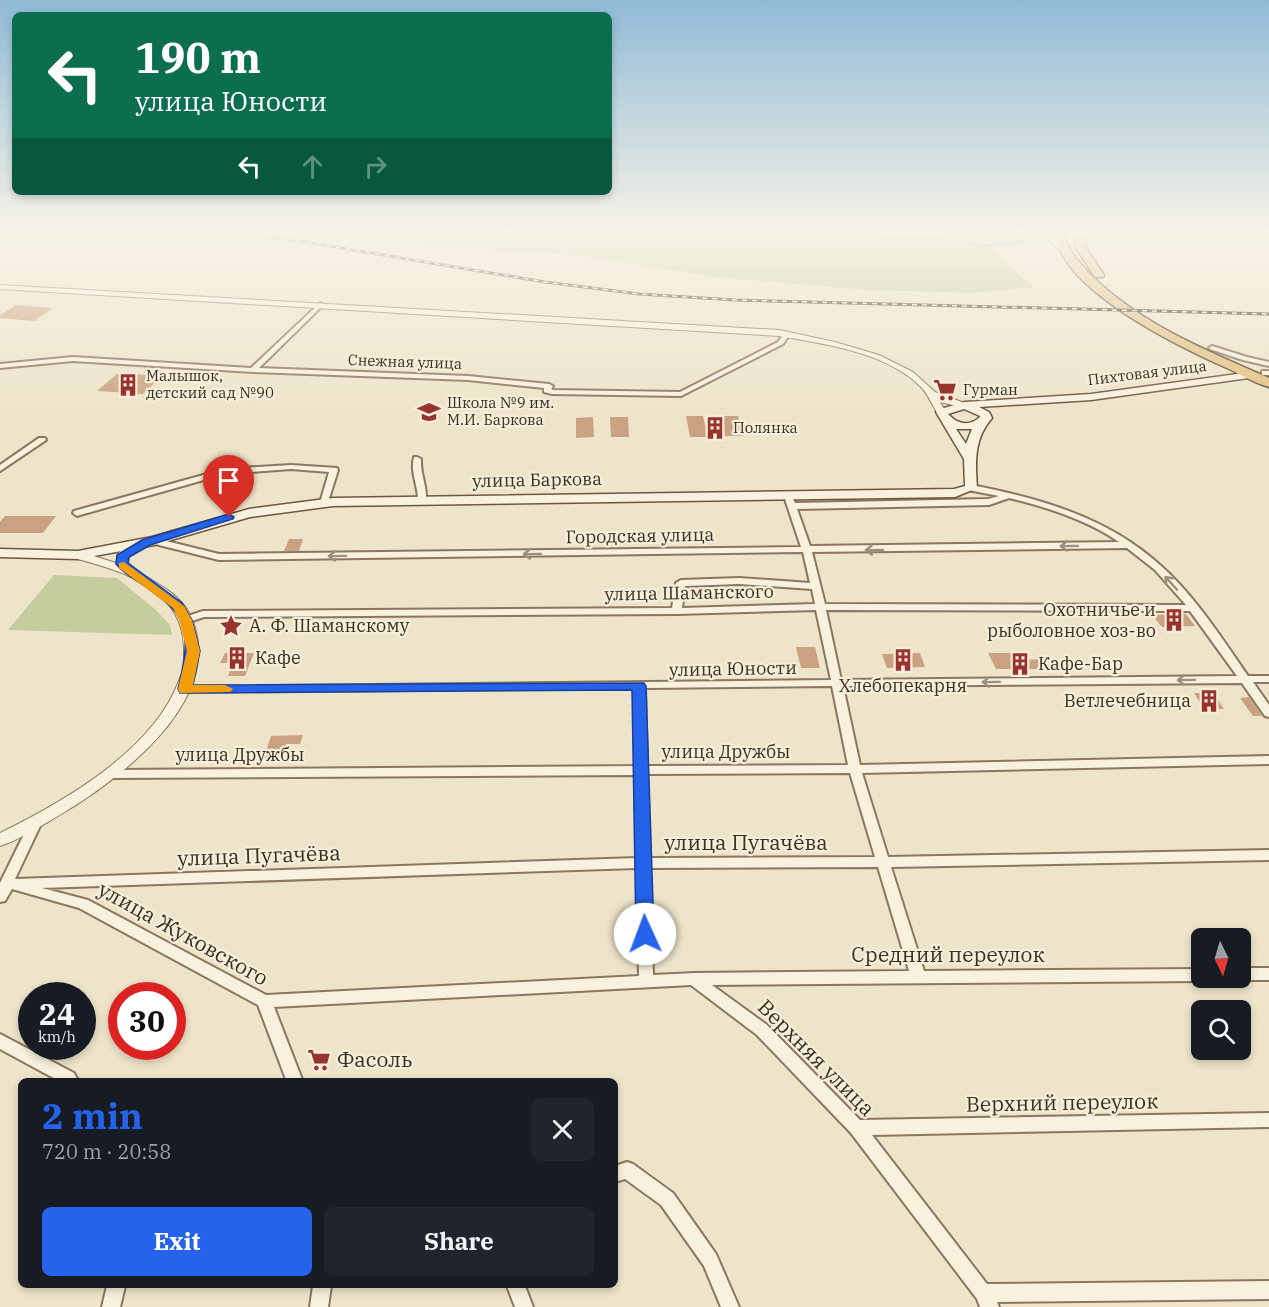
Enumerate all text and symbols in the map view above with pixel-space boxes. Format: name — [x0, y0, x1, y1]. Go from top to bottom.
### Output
text: 190 m — [135, 30, 261, 85]
icon: left — [36, 36, 114, 114]
text: улица Юности — [135, 83, 327, 118]
icon: left — [233, 150, 266, 183]
icon: ahead — [296, 150, 329, 183]
icon: right — [359, 150, 392, 183]
street label: Снежная улица — [348, 350, 462, 373]
street label: Пихтовая улица — [1086, 356, 1207, 389]
place label: Малышок, детский сад №90 — [146, 366, 274, 402]
building icon: Малышок, детский сад №90 — [115, 372, 141, 398]
supermarket icon: Гурман — [932, 377, 958, 403]
place label: Гурман — [963, 380, 1018, 399]
place label: Школа №9 им. М.И. Баркова — [447, 393, 554, 429]
school or university icon: Школа №9 им. М.И. Баркова — [416, 399, 442, 425]
building icon: Полянка — [702, 415, 728, 441]
place label: Полянка — [733, 418, 798, 437]
pin — [203, 455, 254, 517]
icon: arrive — [212, 464, 245, 497]
street label: улица Баркова — [472, 467, 602, 492]
street label: Городская улица — [565, 523, 715, 548]
one-way arrow — [1060, 541, 1080, 552]
one-way arrow — [865, 544, 885, 556]
one-way arrow — [523, 548, 543, 560]
one-way arrow — [328, 550, 348, 562]
one-way arrow — [1164, 576, 1178, 591]
street label: улица Шаманского — [604, 580, 774, 605]
place label: Охотничье и рыболовное хоз-во — [987, 598, 1156, 642]
building icon: Охотничье и рыболовное хоз-во — [1161, 607, 1187, 633]
place icon: А. Ф. Шаманскому — [218, 613, 244, 639]
place label: А. Ф. Шаманскому — [249, 614, 410, 637]
building icon: Кафе — [224, 645, 250, 671]
place label: Кафе — [255, 646, 301, 669]
building icon: Хлебопекарня — [890, 647, 916, 673]
building icon: Кафе-Бар — [1007, 651, 1033, 677]
place label: Кафе-Бар — [1038, 652, 1123, 675]
street label: улица Юности — [669, 656, 797, 681]
place label: Хлебопекарня — [839, 674, 967, 697]
one-way arrow — [1176, 674, 1196, 686]
one-way arrow — [981, 677, 1001, 688]
building icon: Ветлечебница — [1196, 688, 1222, 714]
place label: Ветлечебница — [1064, 689, 1191, 712]
street label: улица Дружбы — [661, 740, 791, 763]
street label: улица Дружбы — [175, 743, 305, 766]
street label: улица Пугачёва — [664, 828, 828, 856]
street label: улица Пугачёва — [177, 838, 341, 872]
street label: улица Жуковского — [93, 875, 274, 992]
position arrow — [613, 902, 677, 966]
north arrow — [1191, 928, 1251, 988]
map controls — [1191, 928, 1251, 1060]
street label: Средний переулок — [851, 940, 1045, 968]
speed limit sign: 30 — [108, 982, 186, 1060]
street label: Верхняя улица — [752, 993, 881, 1122]
text: 24 — [39, 994, 75, 1033]
button: search — [1191, 1000, 1251, 1060]
text: km/h — [38, 1027, 76, 1046]
place label: Фасоль — [337, 1045, 412, 1073]
supermarket icon: Фасоль — [306, 1047, 332, 1073]
street label: Верхний переулок — [966, 1086, 1158, 1118]
text: 2 min — [42, 1092, 143, 1139]
button: close — [531, 1098, 594, 1161]
text: 720 m · 20:58 — [42, 1138, 171, 1165]
button: Exit — [42, 1207, 312, 1276]
button: Share — [324, 1207, 594, 1276]

